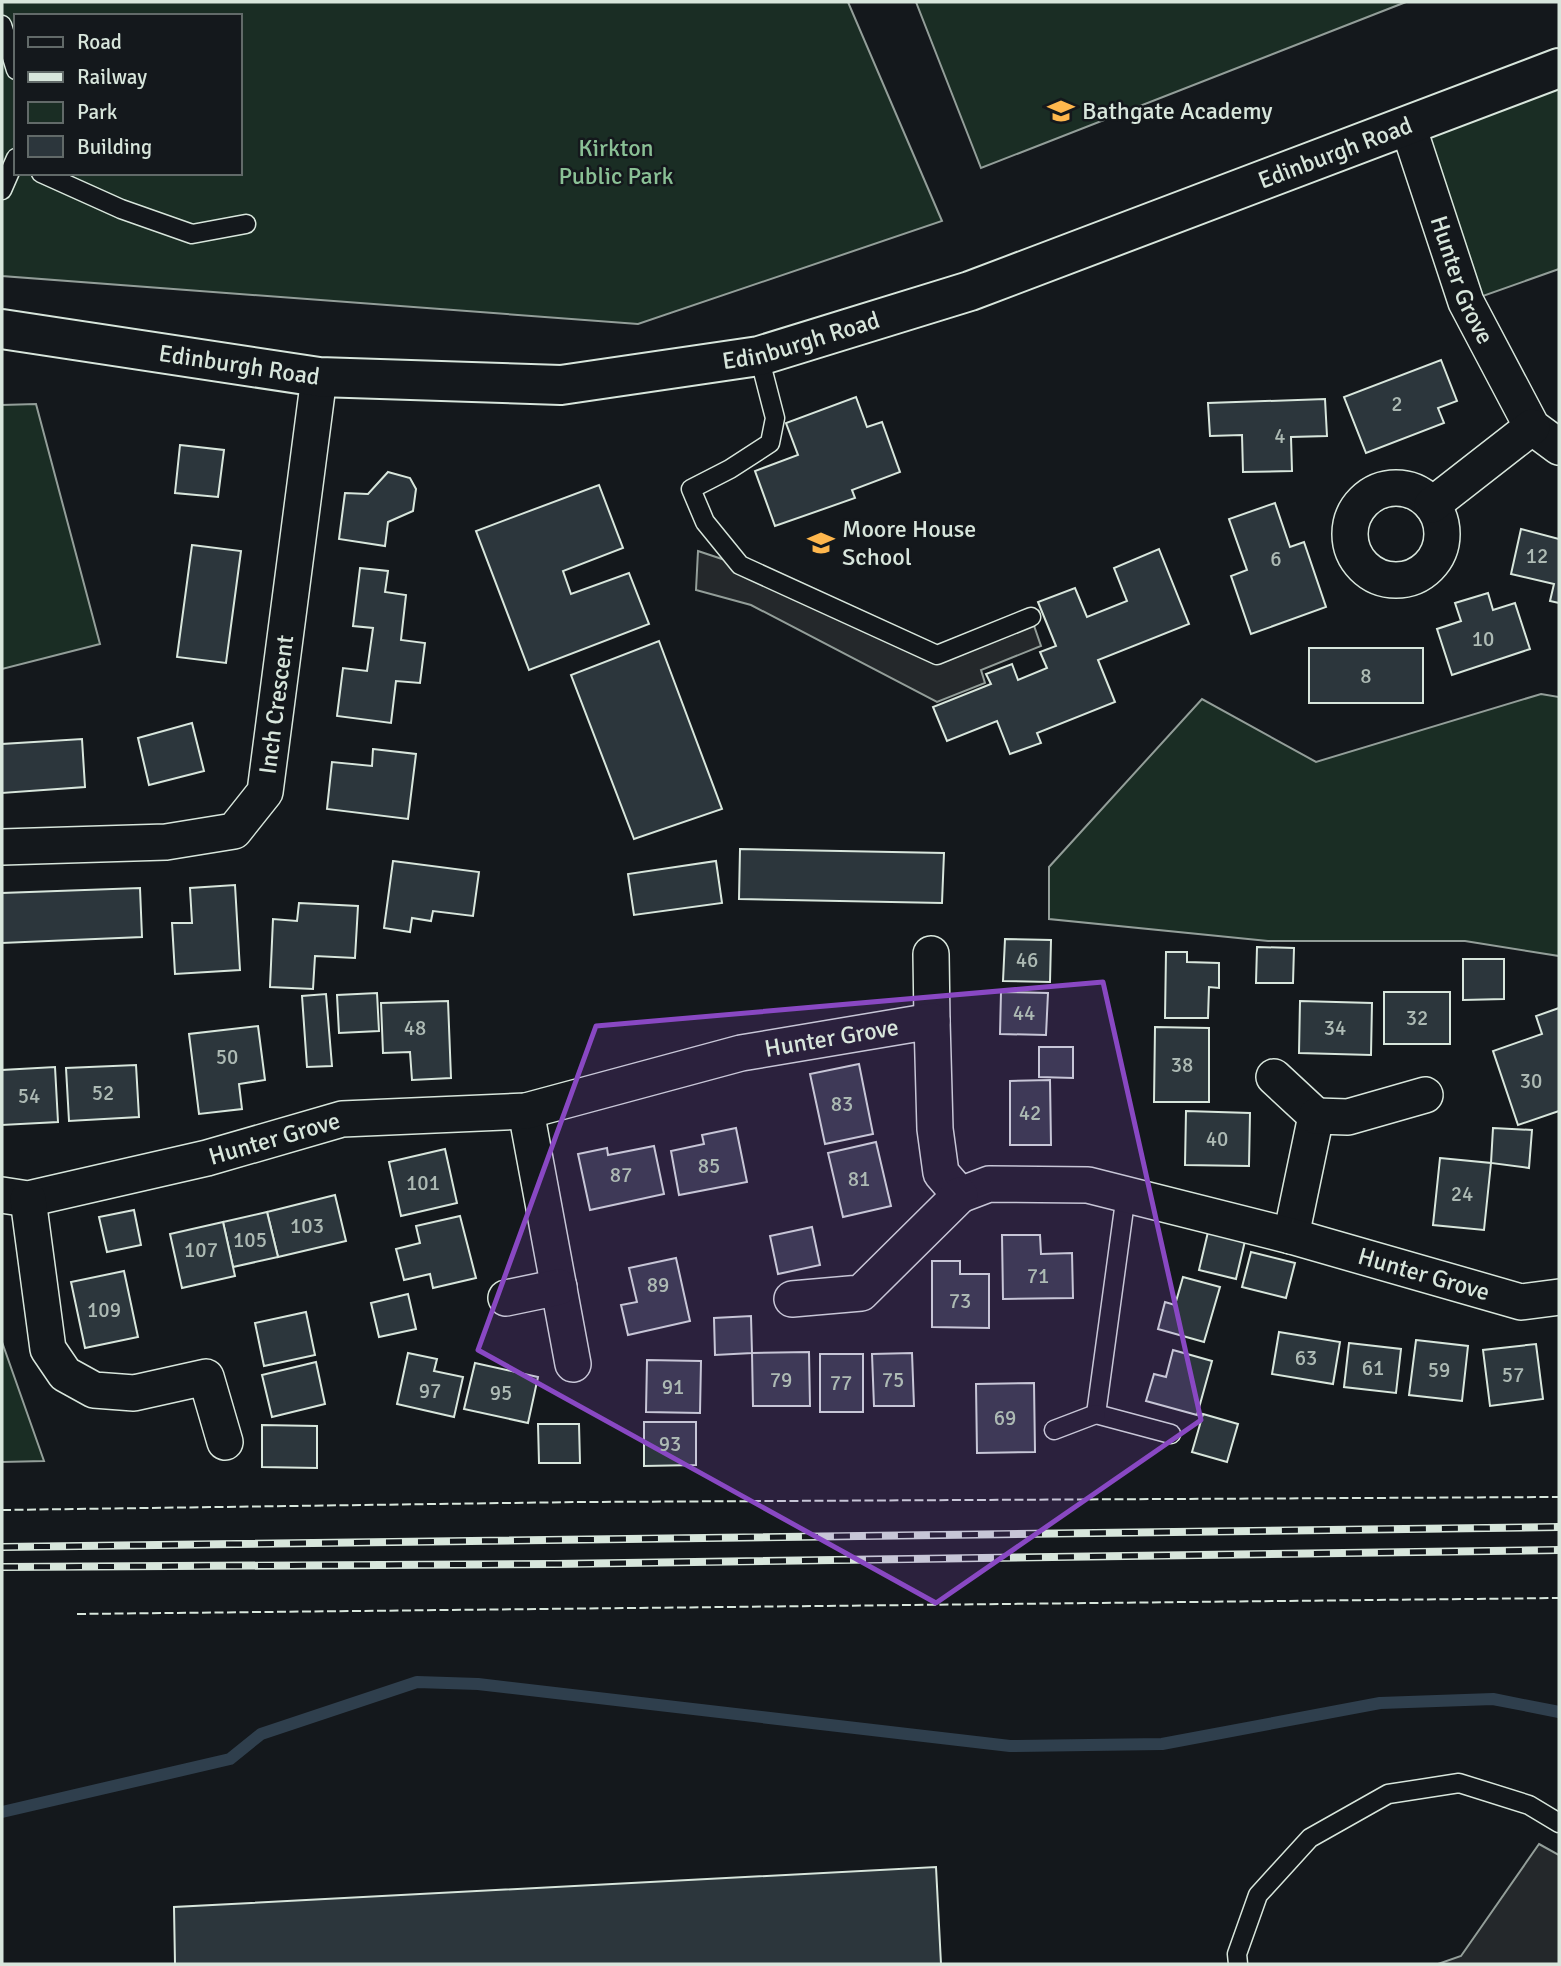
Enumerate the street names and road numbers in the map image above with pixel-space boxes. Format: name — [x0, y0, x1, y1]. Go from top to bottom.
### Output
street label: Edinburgh Road — [1254, 110, 1416, 196]
street label: Hunter Grove — [1424, 212, 1500, 349]
street label: Edinburgh Road — [720, 305, 883, 376]
street label: Edinburgh Road — [157, 338, 322, 392]
street label: Inch Crescent — [252, 633, 300, 776]
street label: Hunter Grove — [762, 1012, 901, 1064]
street label: Hunter Grove — [205, 1105, 344, 1172]
street label: Hunter Grove — [1355, 1241, 1493, 1307]

